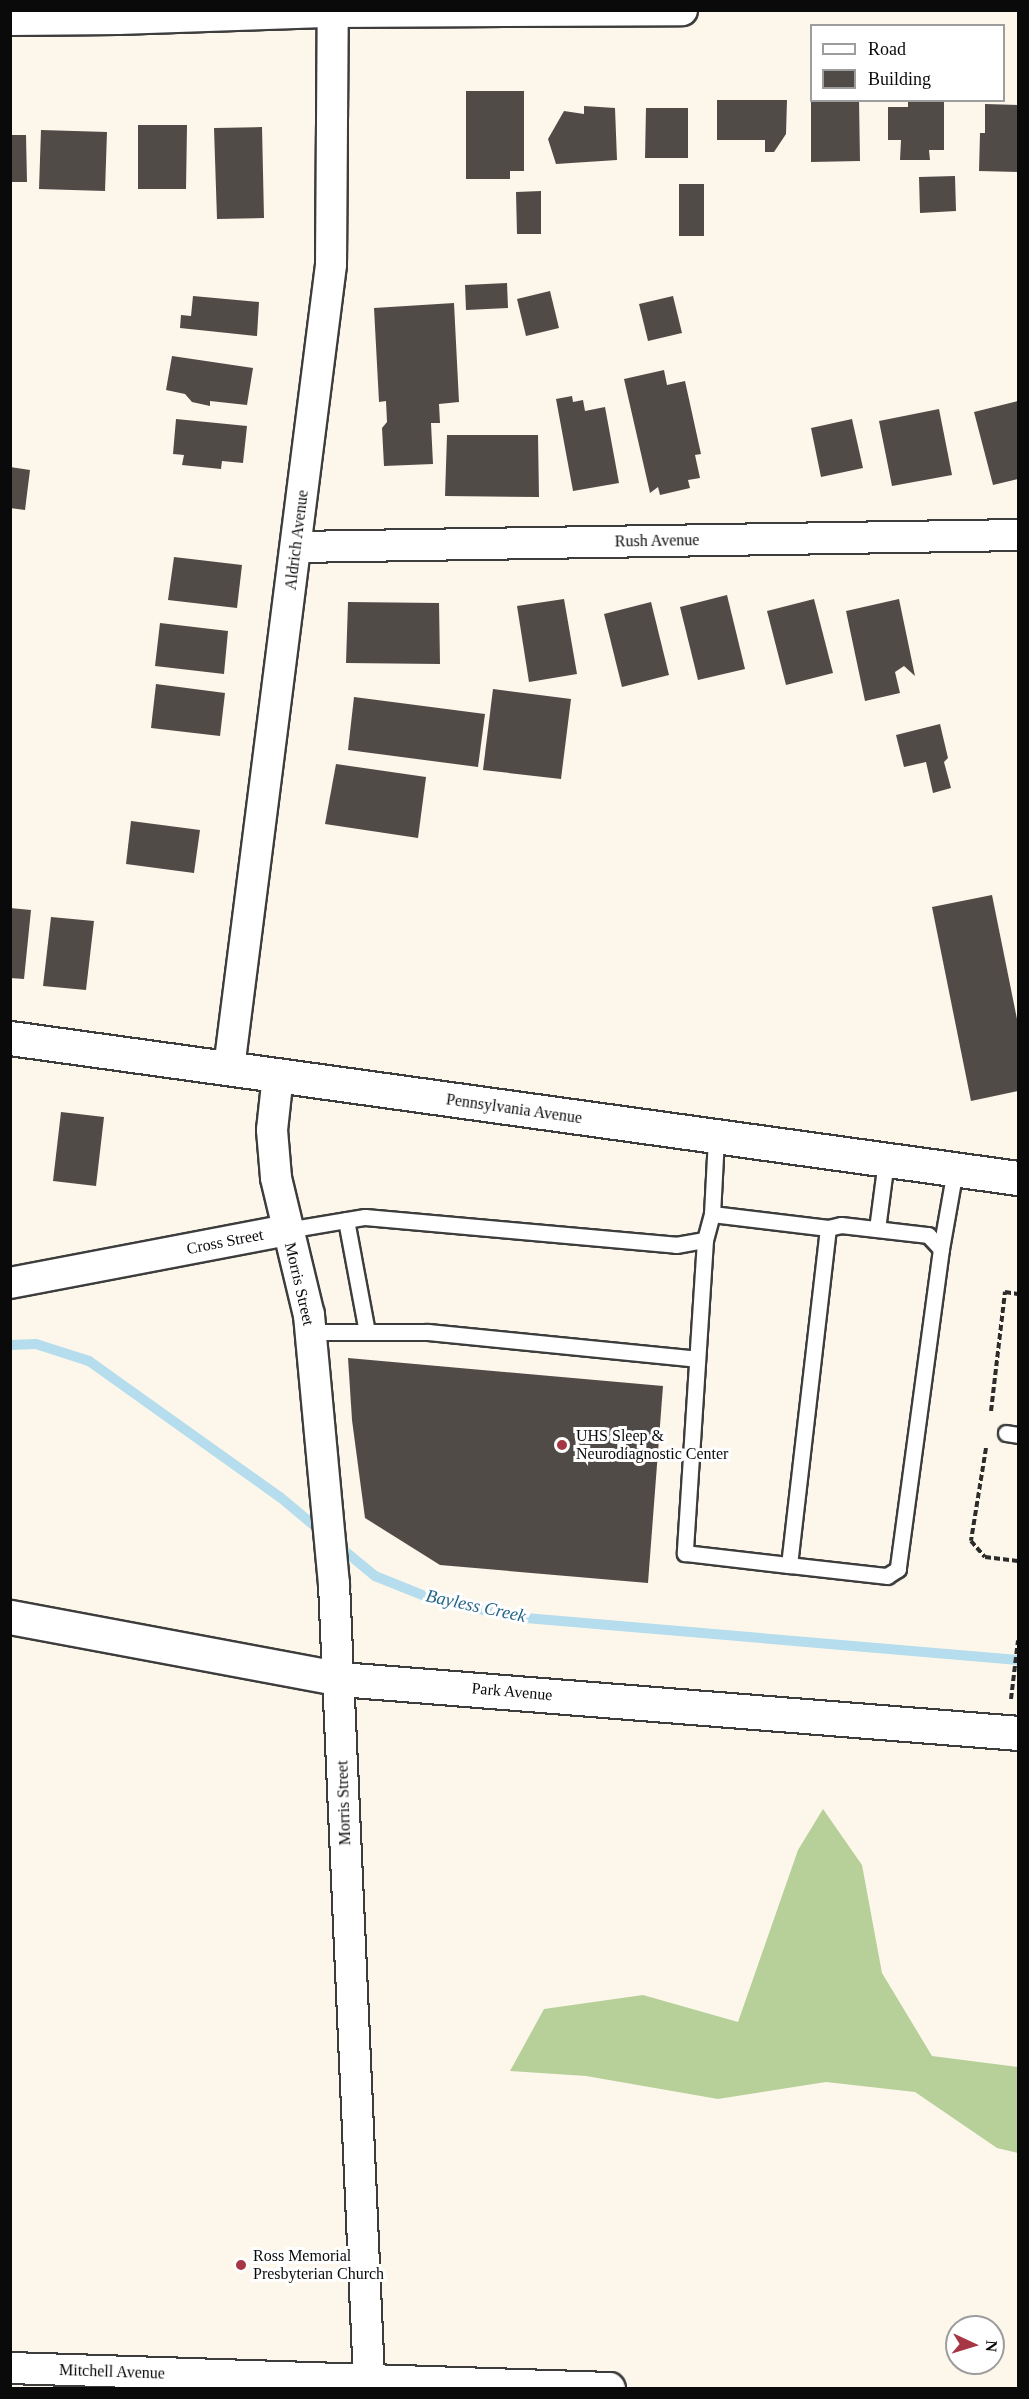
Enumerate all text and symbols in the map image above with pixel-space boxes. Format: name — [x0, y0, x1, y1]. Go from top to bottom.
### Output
legend — [810, 24, 1005, 102]
text: Road — [868, 39, 906, 59]
text: Building — [868, 69, 931, 89]
street label: Aldrich Avenue — [281, 488, 313, 592]
street label: Rush Avenue — [614, 531, 700, 551]
street label: Pennsylvania Avenue — [444, 1090, 584, 1128]
street label: Cross Street — [185, 1225, 265, 1259]
street label: Morris Street — [280, 1240, 318, 1328]
place label: UHS Sleep & Neurodiagnostic Center — [576, 1426, 728, 1464]
marker: UHS Sleep & Neurodiagnostic Center — [553, 1436, 571, 1454]
water label: Bayless Creek — [424, 1585, 528, 1627]
street label: Park Avenue — [470, 1679, 554, 1705]
street label: Morris Street — [333, 1760, 355, 1846]
place label: Ross Memorial Presbyterian Church — [253, 2246, 384, 2284]
marker: Ross Memorial Presbyterian Church — [234, 2258, 248, 2272]
north arrow — [945, 2315, 1005, 2375]
text: N — [983, 2340, 1000, 2353]
street label: Mitchell Avenue — [58, 2361, 166, 2383]

